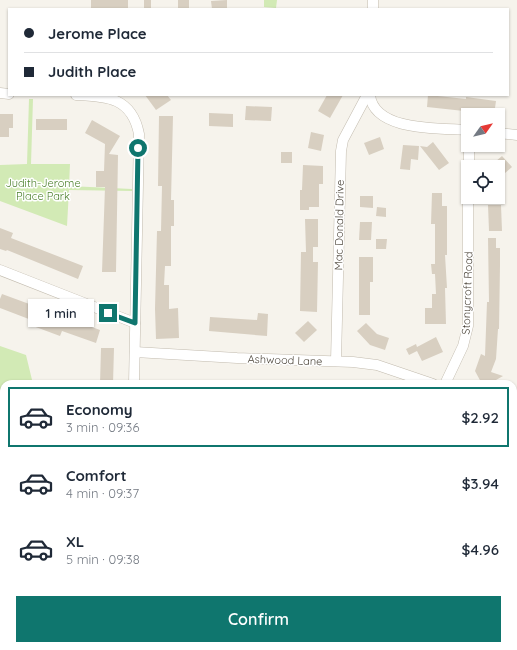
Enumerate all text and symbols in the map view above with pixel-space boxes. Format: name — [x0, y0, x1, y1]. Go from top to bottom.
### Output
text: Jerome Place — [48, 24, 147, 43]
text: Judith Place — [48, 62, 136, 81]
north arrow — [461, 108, 505, 152]
map controls — [461, 108, 505, 204]
route start — [129, 139, 147, 157]
button: locate — [461, 160, 505, 204]
park label: Judith-Jerome Place Park — [5, 176, 81, 203]
street label: Mac Donald Drive — [331, 180, 347, 270]
street label: Stonycroft Road — [459, 251, 475, 335]
callout: 1 min — [28, 299, 94, 327]
route end — [99, 304, 117, 322]
text: 1 min — [45, 305, 77, 321]
street label: Ashwood Lane — [247, 352, 323, 368]
icon: car — [18, 399, 54, 435]
text: Economy — [66, 400, 133, 419]
text: $2.92 — [461, 408, 499, 427]
text: 3 min · 09:36 — [66, 419, 139, 435]
icon: car — [18, 465, 54, 501]
text: Comfort — [66, 466, 127, 485]
text: $3.94 — [462, 474, 499, 493]
text: 4 min · 09:37 — [66, 485, 139, 501]
icon: car — [18, 531, 54, 567]
text: XL — [66, 532, 84, 551]
text: $4.96 — [462, 540, 499, 559]
text: 5 min · 09:38 — [66, 551, 140, 567]
button: Confirm — [16, 596, 501, 642]

